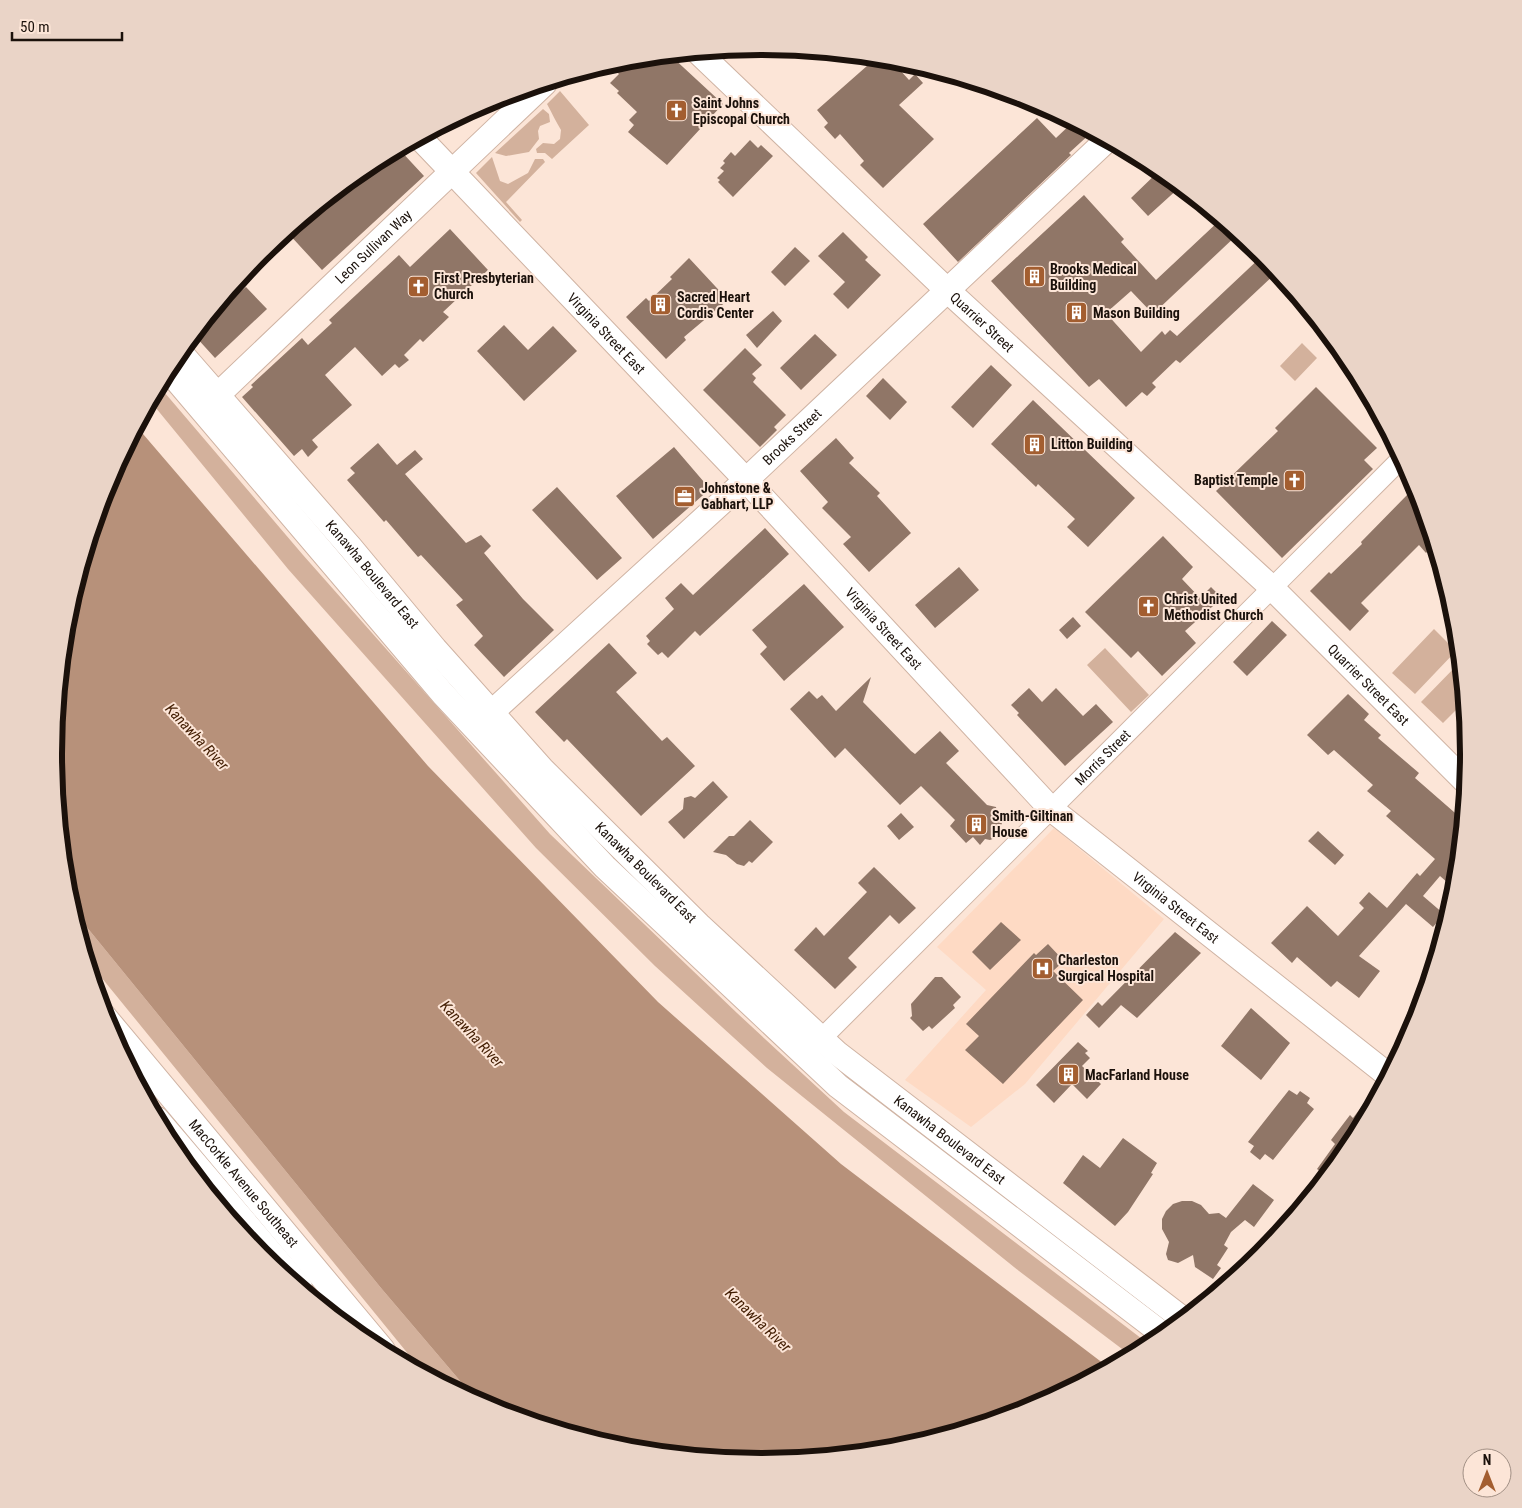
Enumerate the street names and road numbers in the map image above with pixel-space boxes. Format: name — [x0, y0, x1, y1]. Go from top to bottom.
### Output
street label: Leon Sullivan Way — [332, 206, 415, 287]
street label: Quarrier Street — [947, 289, 1017, 355]
street label: Virginia Street East — [564, 290, 649, 377]
street label: Brooks Street — [759, 405, 825, 468]
street label: Kanawha Boulevard East — [323, 517, 422, 631]
street label: Virginia Street East — [842, 584, 925, 673]
street label: Quarrier Street East — [1325, 641, 1412, 728]
street label: Morris Street — [1072, 726, 1134, 788]
street label: Kanawha Boulevard East — [592, 819, 700, 926]
street label: Virginia Street East — [1129, 868, 1222, 946]
street label: Kanawha Boulevard East — [891, 1092, 1009, 1187]
street label: MacCorkle Avenue Southeast — [186, 1116, 302, 1250]

